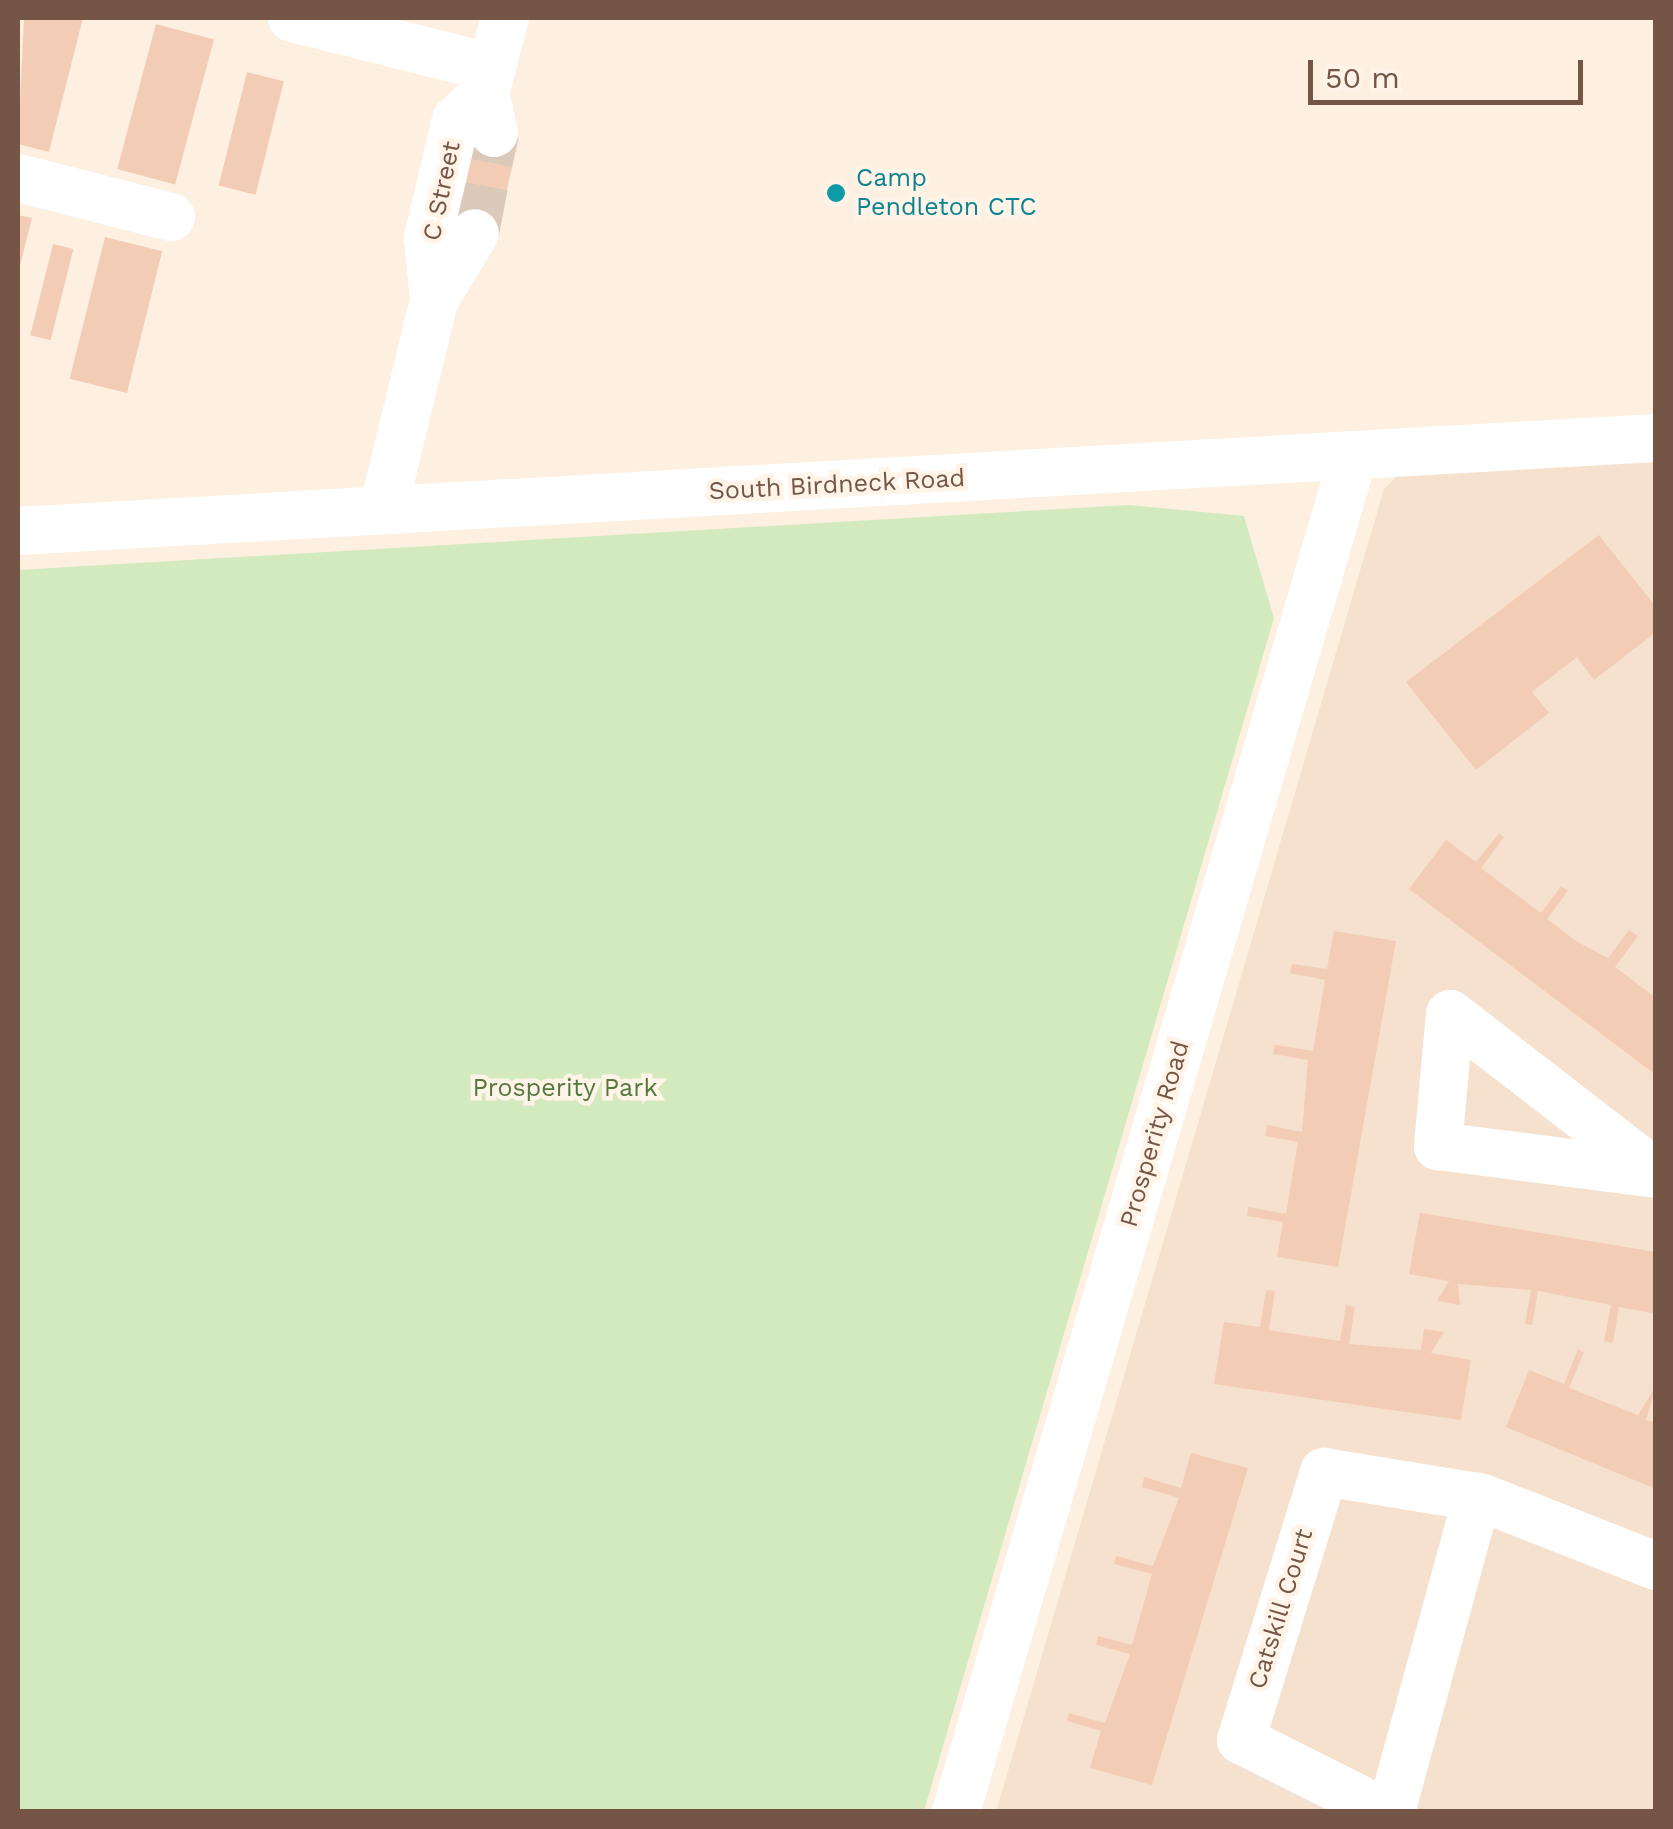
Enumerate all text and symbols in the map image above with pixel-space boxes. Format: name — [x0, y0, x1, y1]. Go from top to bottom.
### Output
scale bar — [1313, 40, 1588, 102]
text: 50 m — [1325, 60, 1400, 95]
street label: C Street — [417, 139, 467, 243]
place label: Camp Pendleton CTC — [856, 164, 1037, 223]
marker: Camp Pendleton CTC — [825, 182, 847, 204]
street label: South Birdneck Road — [708, 463, 966, 507]
street label: Prosperity Road — [1114, 1037, 1196, 1231]
park label: Prosperity Park — [472, 1073, 658, 1103]
street label: Catskill Court — [1242, 1525, 1320, 1693]

